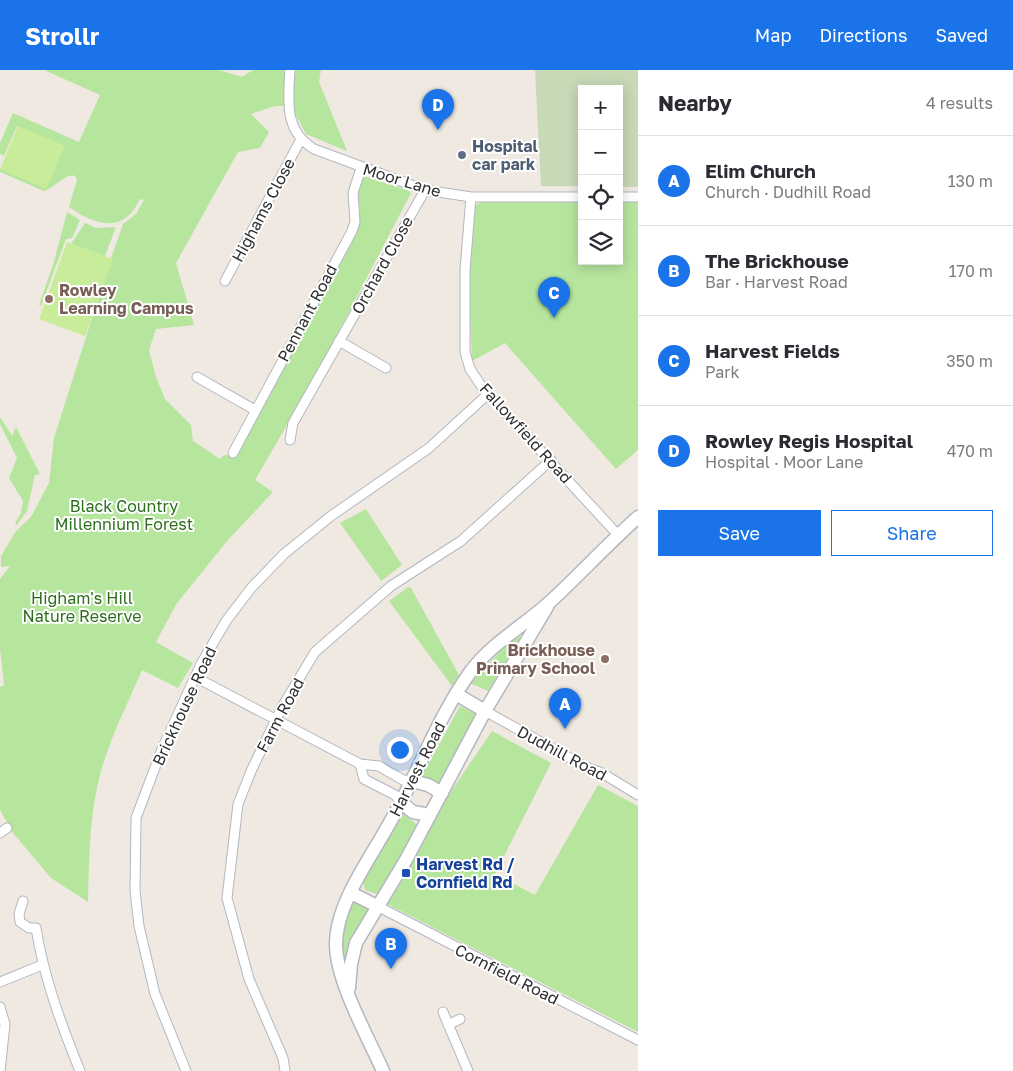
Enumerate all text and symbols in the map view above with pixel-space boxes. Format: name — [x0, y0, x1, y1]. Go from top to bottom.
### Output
text: Strollr — [25, 21, 99, 50]
text: Map — [755, 24, 791, 46]
text: Directions — [819, 24, 907, 46]
text: Saved — [935, 24, 988, 46]
map controls — [578, 85, 623, 265]
button: + — [578, 85, 623, 130]
pin: D — [422, 89, 454, 130]
text: Nearby — [658, 90, 732, 116]
text: 4 results — [926, 93, 993, 113]
button: − — [578, 130, 623, 175]
place label: Hospital car park — [472, 136, 539, 174]
marker: Hospital car park — [456, 149, 468, 161]
street label: Highams Close — [227, 155, 299, 265]
street label: Moor Lane — [361, 159, 443, 201]
text: Elim Church — [705, 159, 816, 182]
text: A — [668, 171, 680, 191]
text: 130 m — [948, 171, 993, 191]
button: locate — [578, 175, 623, 220]
text: Church · Dudhill Road — [705, 182, 871, 202]
street label: Orchard Close — [347, 213, 417, 317]
button: layers — [578, 220, 623, 265]
text: The Brickhouse — [705, 249, 849, 272]
street label: Pennant Road — [273, 261, 341, 365]
text: B — [668, 261, 680, 281]
text: 170 m — [949, 261, 993, 281]
text: Bar · Harvest Road — [705, 272, 848, 292]
pin: C — [538, 277, 570, 318]
place label: Rowley Learning Campus — [59, 280, 194, 318]
marker: Rowley Learning Campus — [43, 293, 55, 305]
text: Harvest Fields — [705, 339, 840, 362]
text: C — [668, 351, 680, 371]
text: 350 m — [946, 351, 993, 371]
text: Park — [705, 362, 740, 382]
street label: Fallowfield Road — [476, 379, 576, 487]
text: Rowley Regis Hospital — [705, 429, 913, 452]
text: D — [668, 441, 680, 461]
text: 470 m — [947, 441, 993, 461]
text: Hospital · Moor Lane — [705, 452, 863, 472]
park label: Black Country Millennium Forest — [55, 496, 193, 534]
button: Save — [658, 510, 821, 556]
button: Share — [831, 510, 993, 556]
park label: Higham's Hill Nature Reserve — [23, 588, 141, 626]
place label: Brickhouse Primary School — [476, 640, 596, 678]
street label: Brickhouse Road — [148, 643, 220, 769]
marker: Brickhouse Primary School — [599, 653, 611, 665]
street label: Farm Road — [252, 674, 308, 756]
pin: A — [549, 688, 581, 729]
street label: Harvest Road — [385, 718, 449, 820]
street label: Dudhill Road — [514, 721, 610, 785]
your location — [387, 737, 413, 763]
place label: Harvest Rd / Cornfield Rd — [416, 854, 515, 892]
marker: Harvest Rd / Cornfield Rd — [400, 867, 412, 879]
pin: B — [375, 928, 407, 969]
street label: Cornfield Road — [452, 939, 562, 1009]

